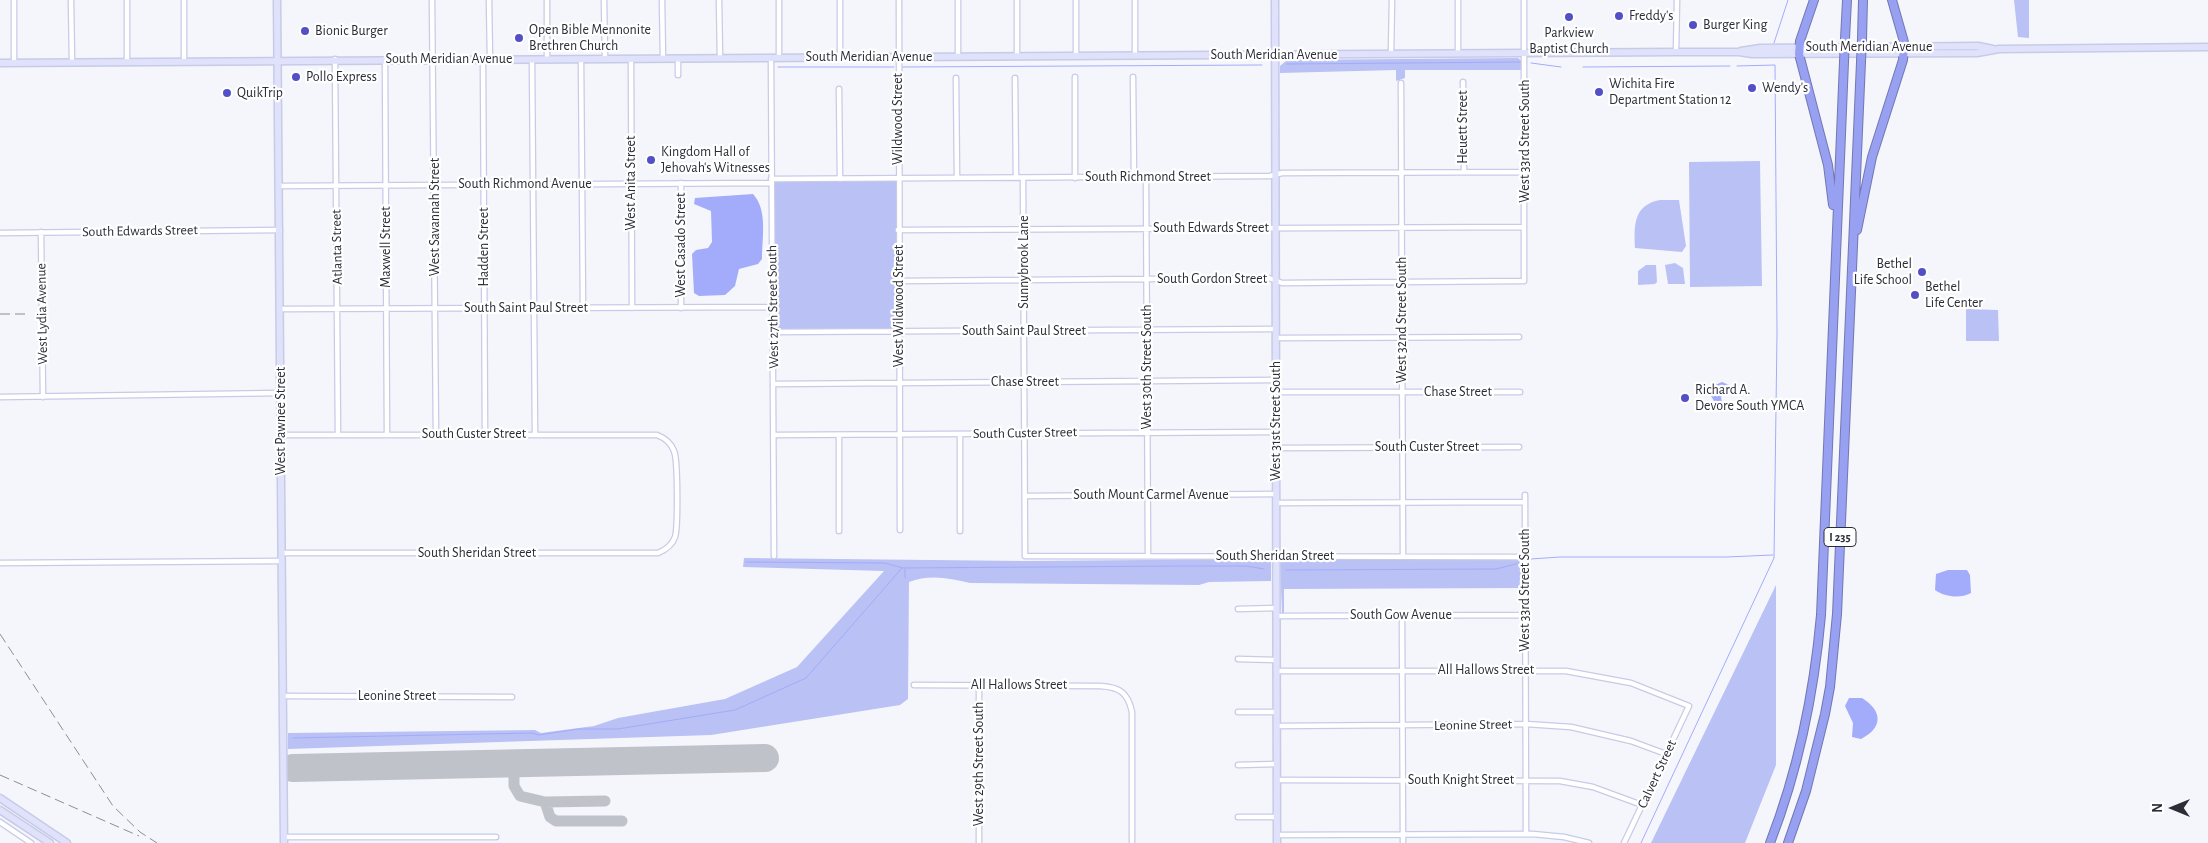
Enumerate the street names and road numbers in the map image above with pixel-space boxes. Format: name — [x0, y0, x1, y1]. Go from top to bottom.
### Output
street label: South Meridian Avenue — [1806, 39, 1932, 55]
street label: South Meridian Avenue — [1211, 47, 1337, 63]
street label: South Meridian Avenue — [806, 49, 932, 65]
street label: South Meridian Avenue — [386, 51, 512, 67]
street label: Wildwood Street — [890, 73, 906, 165]
street label: West 33rd Street South — [1517, 79, 1533, 203]
street label: Heuett Street — [1455, 90, 1471, 164]
street label: West Anita Street — [623, 135, 639, 231]
street label: West Savannah Street — [427, 158, 443, 276]
street label: South Richmond Street — [1085, 169, 1211, 185]
street label: South Richmond Avenue — [458, 176, 592, 192]
street label: West Casado Street — [673, 192, 689, 298]
street label: Maxwell Street — [378, 206, 394, 288]
street label: Hadden Street — [476, 207, 492, 287]
street label: Atlanta Street — [328, 209, 346, 285]
street label: Sunnybrook Lane — [1016, 215, 1032, 309]
street label: South Edwards Street — [1153, 220, 1269, 236]
street label: South Edwards Street — [82, 222, 198, 240]
street label: West 27th Street South — [764, 245, 782, 369]
street label: West Wildwood Street — [891, 245, 907, 367]
street label: West 32nd Street South — [1394, 257, 1410, 383]
street label: West Lydia Avenue — [33, 263, 51, 365]
street label: South Gordon Street — [1157, 271, 1267, 287]
street label: South Saint Paul Street — [464, 300, 588, 316]
street label: West 30th Street South — [1139, 305, 1155, 429]
street label: South Saint Paul Street — [962, 323, 1086, 339]
street label: West 31st Street South — [1268, 361, 1284, 481]
street label: West Pawnee Street — [273, 367, 289, 475]
street label: Chase Street — [991, 374, 1059, 390]
street label: Chase Street — [1424, 384, 1492, 400]
street label: South Custer Street — [973, 424, 1077, 442]
street label: South Custer Street — [422, 426, 526, 442]
street label: South Custer Street — [1375, 439, 1479, 455]
street label: South Mount Carmel Avenue — [1073, 487, 1229, 503]
street label: West 33rd Street South — [1517, 528, 1533, 652]
road number: I 235 — [1824, 528, 1856, 546]
street label: South Sheridan Street — [418, 545, 536, 561]
street label: South Sheridan Street — [1216, 548, 1334, 564]
street label: South Gow Avenue — [1350, 607, 1452, 623]
street label: All Hallows Street — [1438, 662, 1534, 678]
street label: All Hallows Street — [971, 677, 1067, 693]
street label: Leonine Street — [358, 688, 436, 704]
street label: West 29th Street South — [971, 702, 987, 826]
street label: Leonine Street — [1434, 716, 1512, 734]
street label: Calvert Street — [1634, 737, 1680, 811]
street label: South Knight Street — [1408, 772, 1514, 788]

